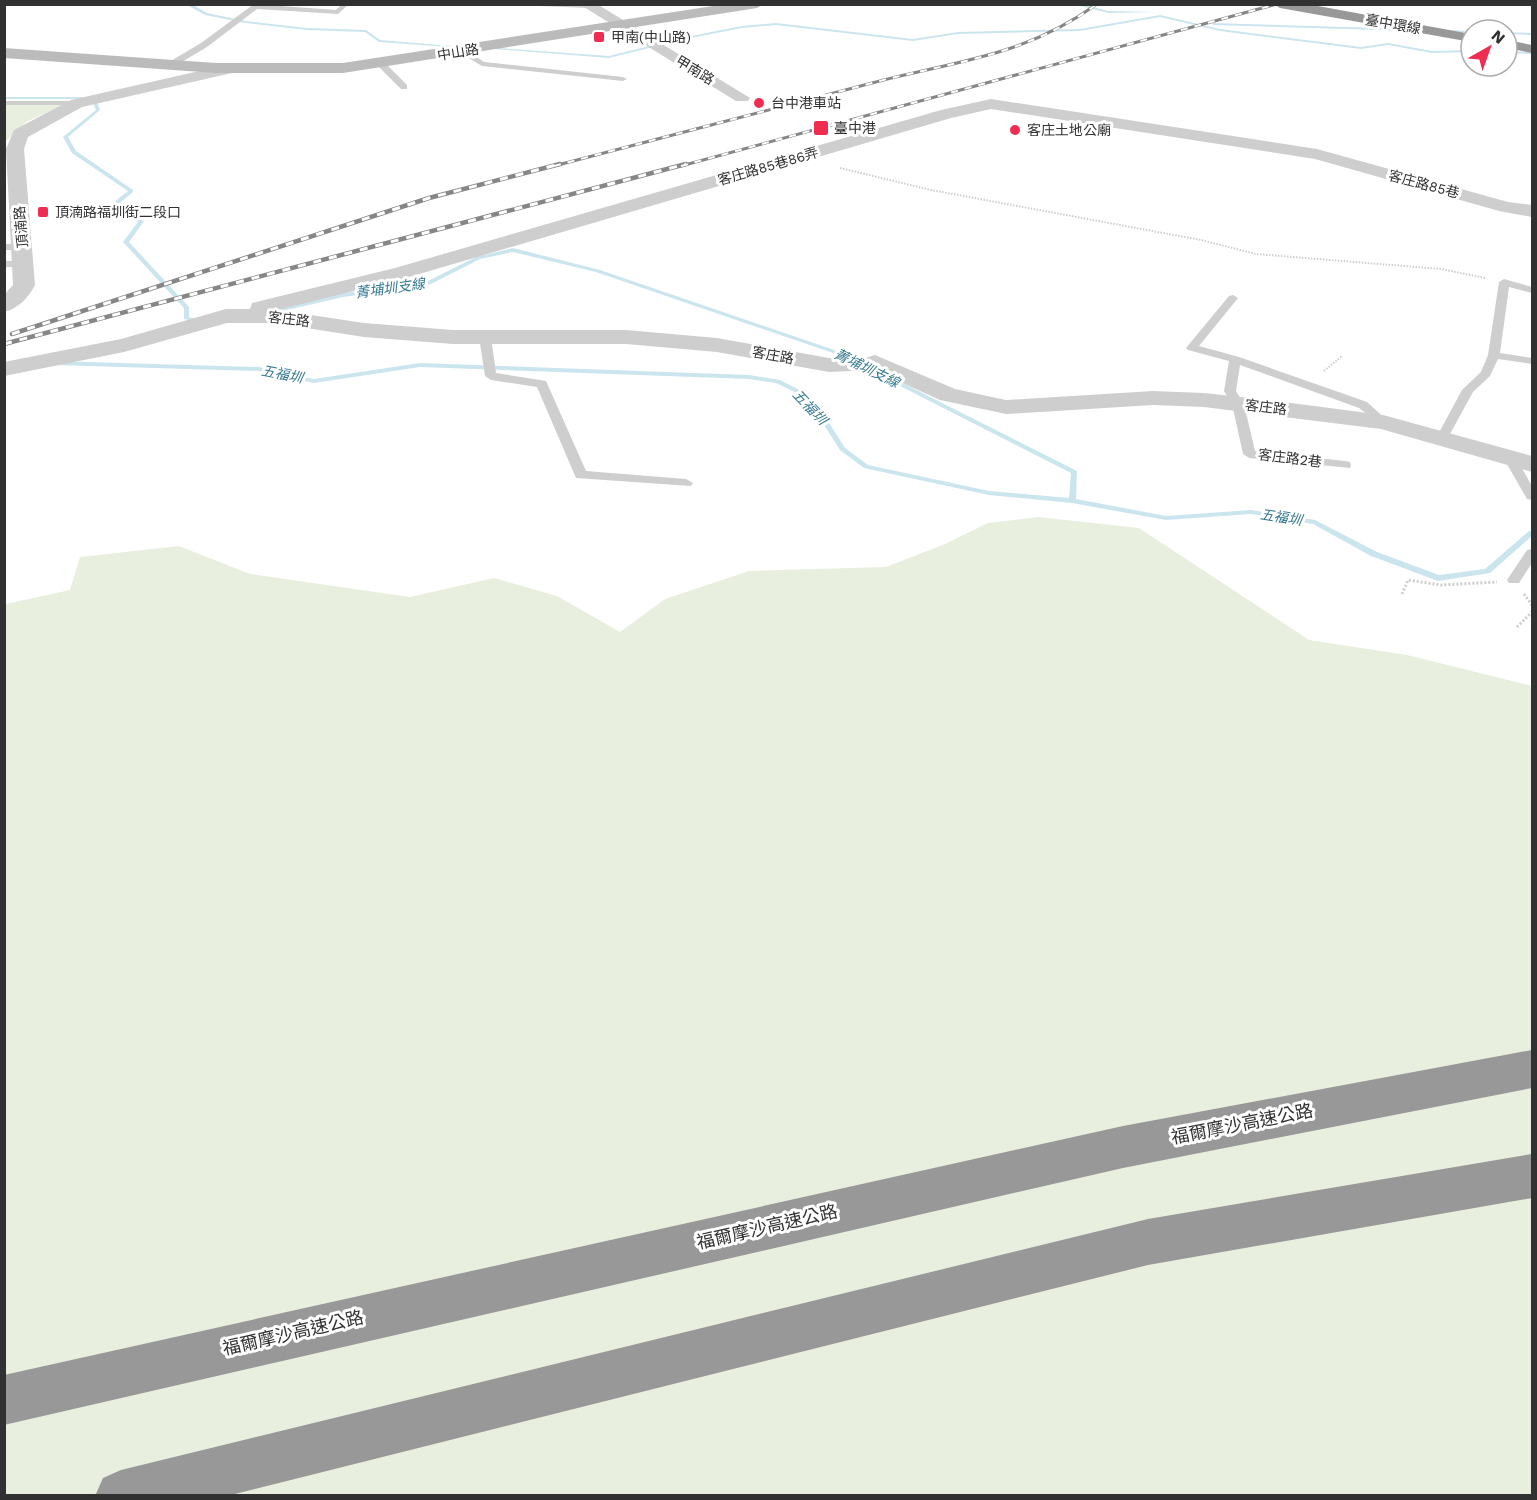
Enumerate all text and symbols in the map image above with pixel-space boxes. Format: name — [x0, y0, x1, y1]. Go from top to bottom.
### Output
street label: 臺中環線 — [1364, 11, 1422, 37]
north arrow — [1459, 18, 1519, 78]
text: N — [1488, 26, 1509, 48]
place label: 甲南(中山路) — [611, 29, 691, 45]
marker: 甲南(中山路) — [592, 30, 606, 44]
street label: 中山路 — [436, 41, 480, 63]
street label: 甲南路 — [673, 52, 717, 88]
place label: 台中港車站 — [771, 95, 841, 111]
marker: 台中港車站 — [752, 96, 766, 110]
marker: 臺中港 — [812, 119, 830, 137]
place label: 臺中港 — [834, 120, 876, 136]
place label: 客庄土地公廟 — [1027, 122, 1111, 138]
marker: 客庄土地公廟 — [1008, 123, 1022, 137]
street label: 客庄路85巷86弄 — [716, 144, 820, 188]
street label: 客庄路85巷 — [1387, 167, 1461, 201]
place label: 頂湳路福圳街二段口 — [55, 204, 181, 220]
street label: 頂湳路 — [11, 205, 31, 249]
marker: 頂湳路福圳街二段口 — [36, 205, 50, 219]
water label: 菁埔圳支線 — [354, 275, 428, 301]
street label: 客庄路 — [267, 309, 311, 329]
street label: 客庄路 — [751, 343, 795, 367]
water label: 菁埔圳支線 — [832, 345, 904, 391]
water label: 五福圳 — [260, 362, 306, 386]
water label: 五福圳 — [790, 386, 832, 429]
street label: 客庄路 — [1244, 397, 1288, 417]
street label: 客庄路2巷 — [1257, 446, 1323, 470]
water label: 五福圳 — [1259, 506, 1305, 528]
street label: 福爾摩沙高速公路 — [1169, 1099, 1315, 1148]
street label: 福爾摩沙高速公路 — [694, 1200, 839, 1253]
street label: 福爾摩沙高速公路 — [220, 1306, 365, 1359]

